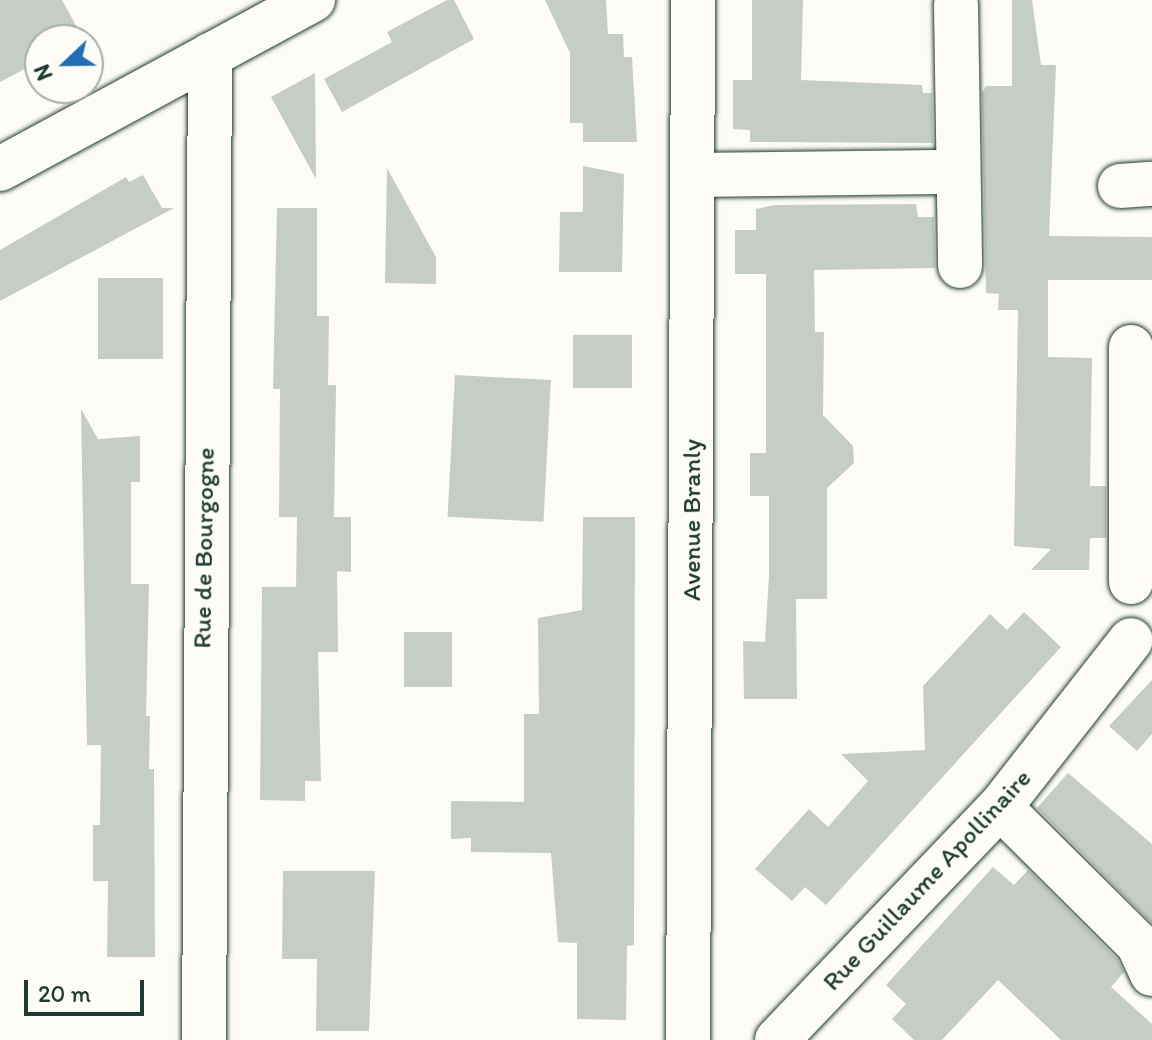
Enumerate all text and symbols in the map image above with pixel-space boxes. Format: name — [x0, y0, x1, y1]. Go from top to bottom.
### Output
north arrow — [24, 24, 104, 104]
text: N — [28, 60, 58, 84]
street label: Avenue Branly — [676, 439, 708, 601]
street label: Rue de Bourgogne — [187, 447, 221, 649]
street label: Rue Guillaume Apollinaire — [816, 763, 1038, 997]
scale bar — [28, 964, 148, 1014]
text: 20 m — [38, 979, 91, 1008]

